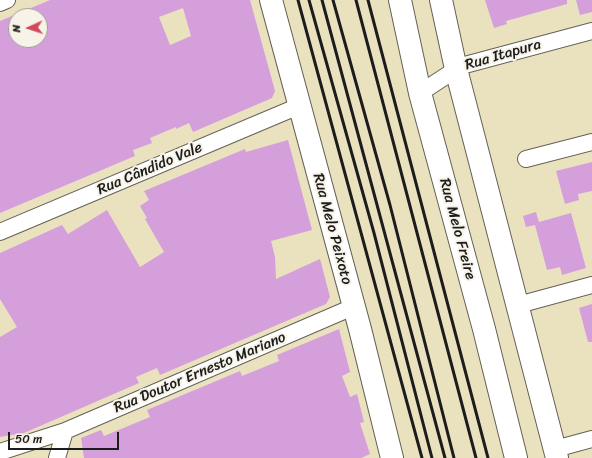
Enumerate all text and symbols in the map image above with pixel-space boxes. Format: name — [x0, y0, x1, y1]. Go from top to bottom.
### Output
north arrow — [8, 8, 48, 48]
text: N — [7, 24, 26, 33]
street label: Rua Itapura — [463, 36, 543, 74]
street label: Rua Cândido Vale — [95, 139, 205, 199]
street label: Rua Melo Peixoto — [308, 171, 356, 287]
street label: Rua Melo Freire — [435, 177, 479, 281]
street label: Rua Doutor Ernesto Mariano — [111, 329, 289, 417]
scale bar — [10, 424, 121, 450]
text: 50 m — [15, 428, 42, 450]

